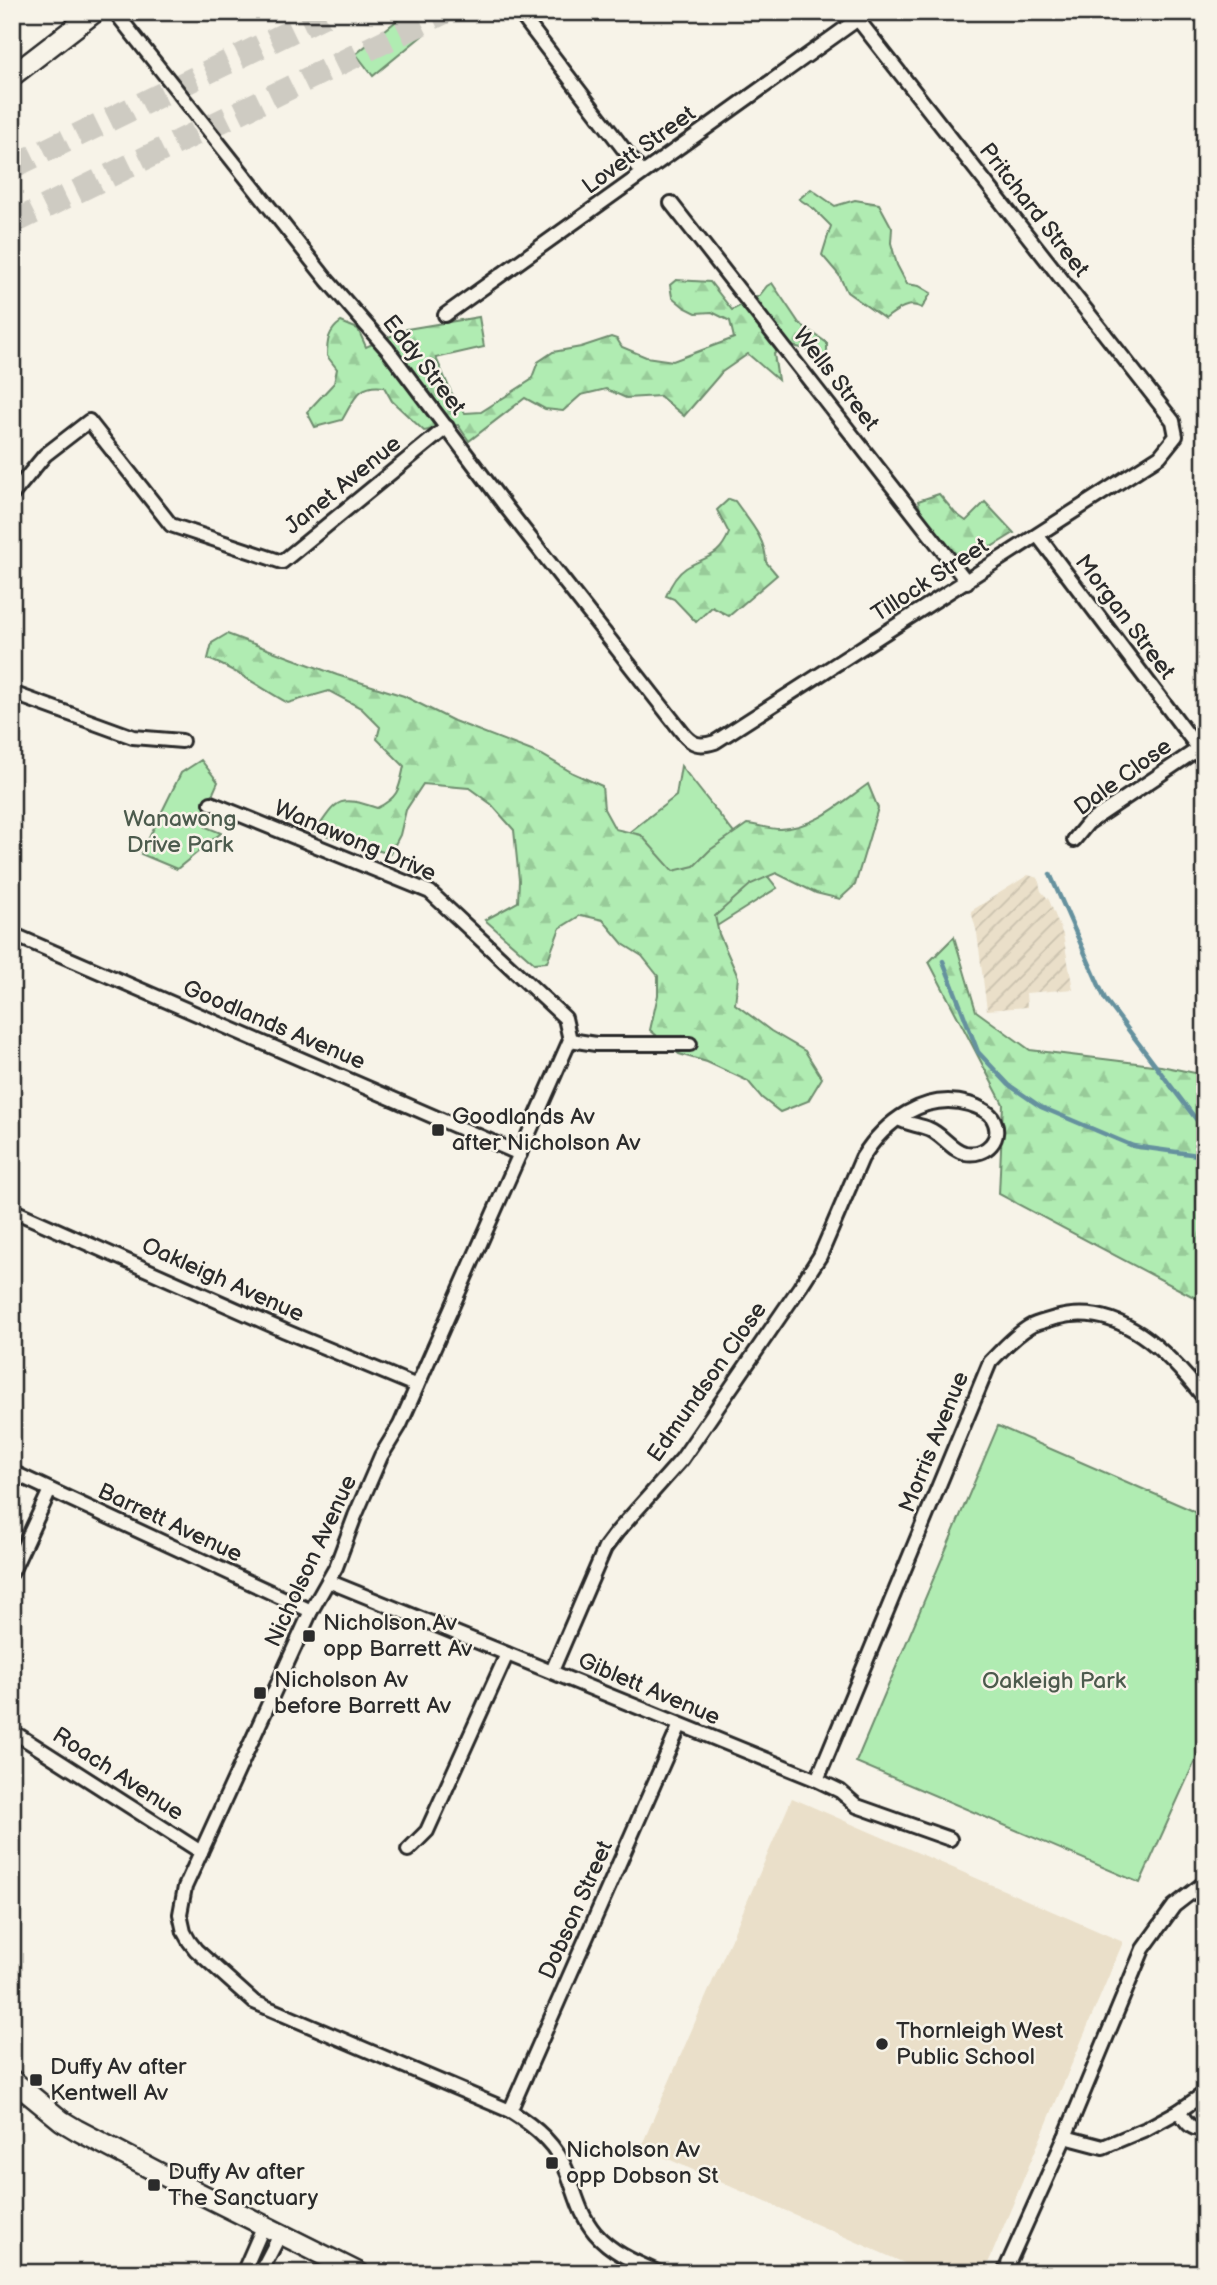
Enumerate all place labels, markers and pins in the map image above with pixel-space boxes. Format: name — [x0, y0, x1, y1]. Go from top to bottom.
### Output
place label: Goodlands Av after Nicholson Av — [452, 1103, 642, 1157]
marker: Goodlands Av after Nicholson Av — [430, 1122, 446, 1138]
place label: Nicholson Av opp Barrett Av — [323, 1609, 473, 1663]
marker: Nicholson Av opp Barrett Av — [301, 1628, 317, 1644]
place label: Nicholson Av before Barrett Av — [274, 1666, 452, 1720]
marker: Nicholson Av before Barrett Av — [252, 1685, 268, 1701]
place label: Thornleigh West Public School — [896, 2017, 1063, 2071]
marker: Thornleigh West Public School — [874, 2036, 890, 2052]
place label: Duffy Av after Kentwell Av — [50, 2053, 187, 2107]
marker: Duffy Av after Kentwell Av — [28, 2072, 44, 2088]
place label: Nicholson Av opp Dobson St — [566, 2136, 719, 2190]
marker: Nicholson Av opp Dobson St — [544, 2155, 560, 2171]
place label: Duffy Av after The Sanctuary — [168, 2158, 319, 2212]
marker: Duffy Av after The Sanctuary — [146, 2177, 162, 2193]

